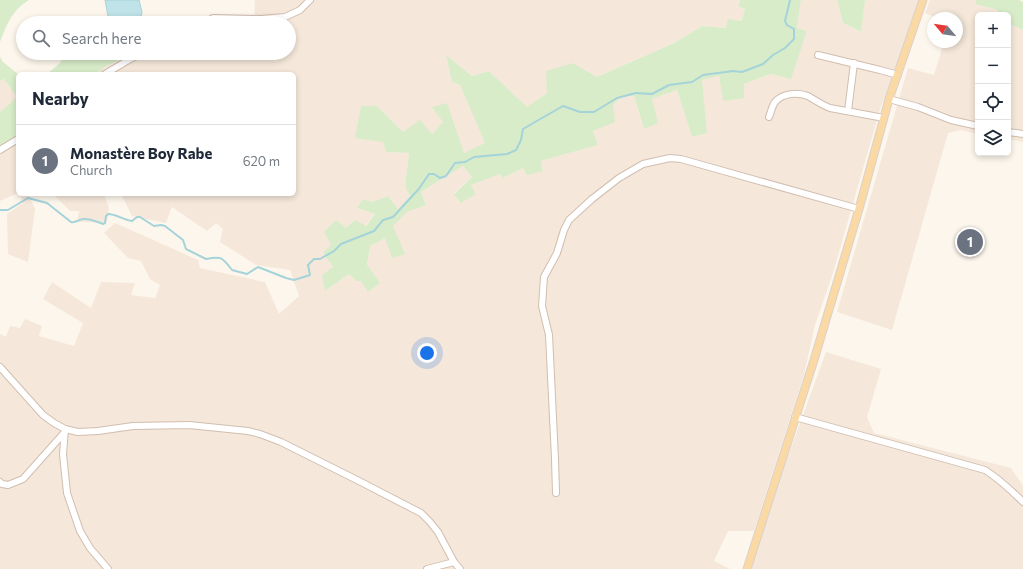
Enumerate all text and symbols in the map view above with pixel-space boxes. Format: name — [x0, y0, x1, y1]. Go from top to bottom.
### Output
north arrow — [927, 12, 963, 48]
map controls — [975, 12, 1011, 156]
button: + — [975, 12, 1011, 48]
search box — [16, 16, 296, 60]
icon: search — [30, 27, 52, 49]
text: Search here — [62, 29, 141, 47]
button: − — [975, 48, 1011, 84]
button: locate — [975, 84, 1011, 120]
text: Nearby — [32, 88, 89, 109]
button: layers — [975, 120, 1011, 156]
text: Monastère Boy Rabe — [70, 144, 212, 162]
text: 1 — [42, 153, 48, 169]
text: 620 m — [243, 153, 280, 169]
text: Church — [70, 162, 112, 178]
pin: 1 — [957, 227, 983, 257]
your location — [417, 343, 437, 363]

